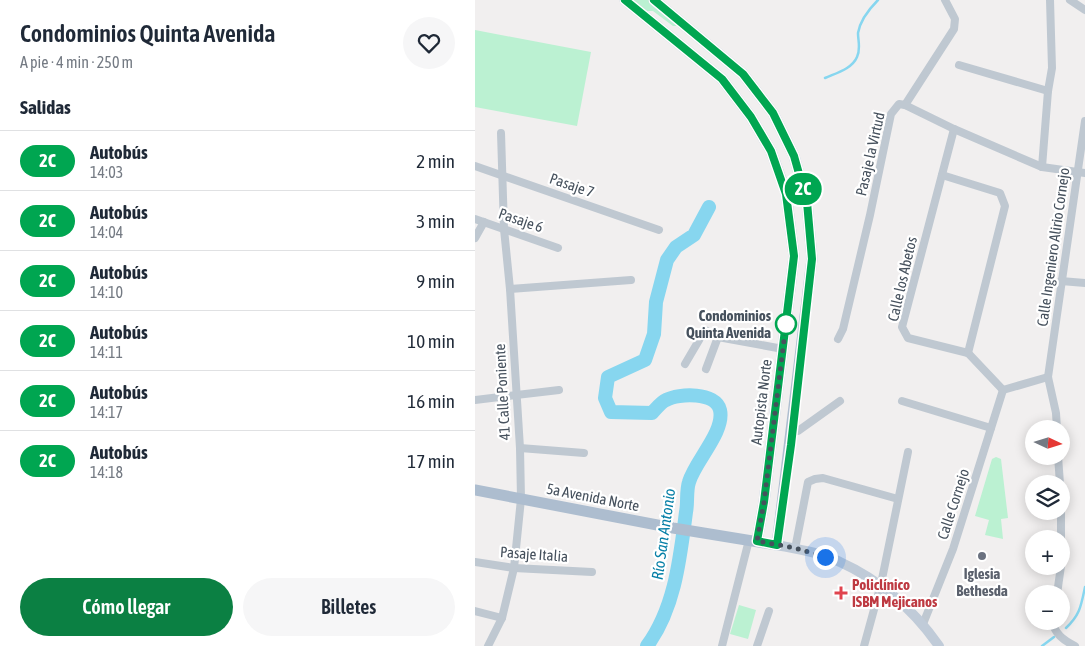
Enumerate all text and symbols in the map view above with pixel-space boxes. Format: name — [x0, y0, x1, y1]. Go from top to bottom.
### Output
button: heart — [403, 17, 455, 69]
text: Condominios Quinta Avenida — [20, 20, 276, 47]
text: A pie · 4 min · 250 m — [20, 53, 133, 71]
text: Salidas — [20, 96, 71, 118]
street label: Pasaje la Virtud — [852, 110, 888, 198]
text: Autobús — [90, 141, 148, 163]
text: 2C — [39, 150, 56, 171]
text: 2 min — [416, 150, 455, 172]
text: 14:03 — [90, 163, 123, 181]
street label: Calle Ingeniero Alirio Cornejo — [1033, 167, 1073, 327]
street label: Pasaje 7 — [548, 170, 596, 200]
line badge: 2C — [781, 173, 825, 205]
text: 2C — [795, 178, 811, 199]
text: Autobús — [90, 201, 148, 223]
street label: Pasaje 6 — [497, 205, 545, 235]
text: 2C — [39, 210, 56, 231]
text: 3 min — [416, 210, 455, 232]
text: 14:04 — [90, 223, 123, 241]
street label: Calle los Abetos — [884, 235, 920, 323]
text: Autobús — [90, 261, 148, 283]
text: 2C — [39, 270, 56, 291]
text: 9 min — [416, 270, 455, 292]
text: 14:10 — [90, 283, 123, 301]
place label: Condominios Quinta Avenida — [686, 307, 772, 341]
marker: Condominios Quinta Avenida — [775, 313, 797, 335]
text: Autobús — [90, 321, 148, 343]
text: 2C — [39, 330, 56, 351]
text: 10 min — [407, 330, 455, 352]
text: 14:11 — [90, 343, 123, 361]
street label: 41 Calle Poniente — [491, 343, 513, 441]
street label: Autopista Norte — [747, 358, 775, 446]
text: Autobús — [90, 381, 148, 403]
text: 2C — [39, 390, 56, 411]
text: 16 min — [407, 390, 455, 412]
text: 14:17 — [90, 403, 123, 421]
north arrow — [1025, 420, 1070, 465]
map controls — [1025, 420, 1070, 630]
text: Autobús — [90, 441, 148, 463]
text: 2C — [39, 450, 56, 471]
text: 17 min — [407, 450, 455, 472]
text: 14:18 — [90, 463, 123, 481]
street label: Calle Cornejo — [934, 467, 972, 541]
button: layers — [1025, 475, 1070, 520]
street label: 5a Avenida Norte — [545, 480, 641, 514]
water label: Río San Antonio — [648, 487, 678, 581]
button: + — [1025, 530, 1070, 575]
street label: Pasaje Italia — [499, 543, 569, 565]
your location — [813, 545, 838, 570]
marker: Iglesia Bethesda — [976, 550, 988, 562]
place label: Iglesia Bethesda — [956, 565, 1008, 599]
place label: Policlínico ISBM Mejicanos — [852, 576, 938, 610]
button: Cómo llegar — [20, 578, 233, 636]
button: Billetes — [243, 578, 455, 636]
button: − — [1025, 585, 1070, 630]
marker: Policlínico ISBM Mejicanos — [834, 586, 848, 600]

